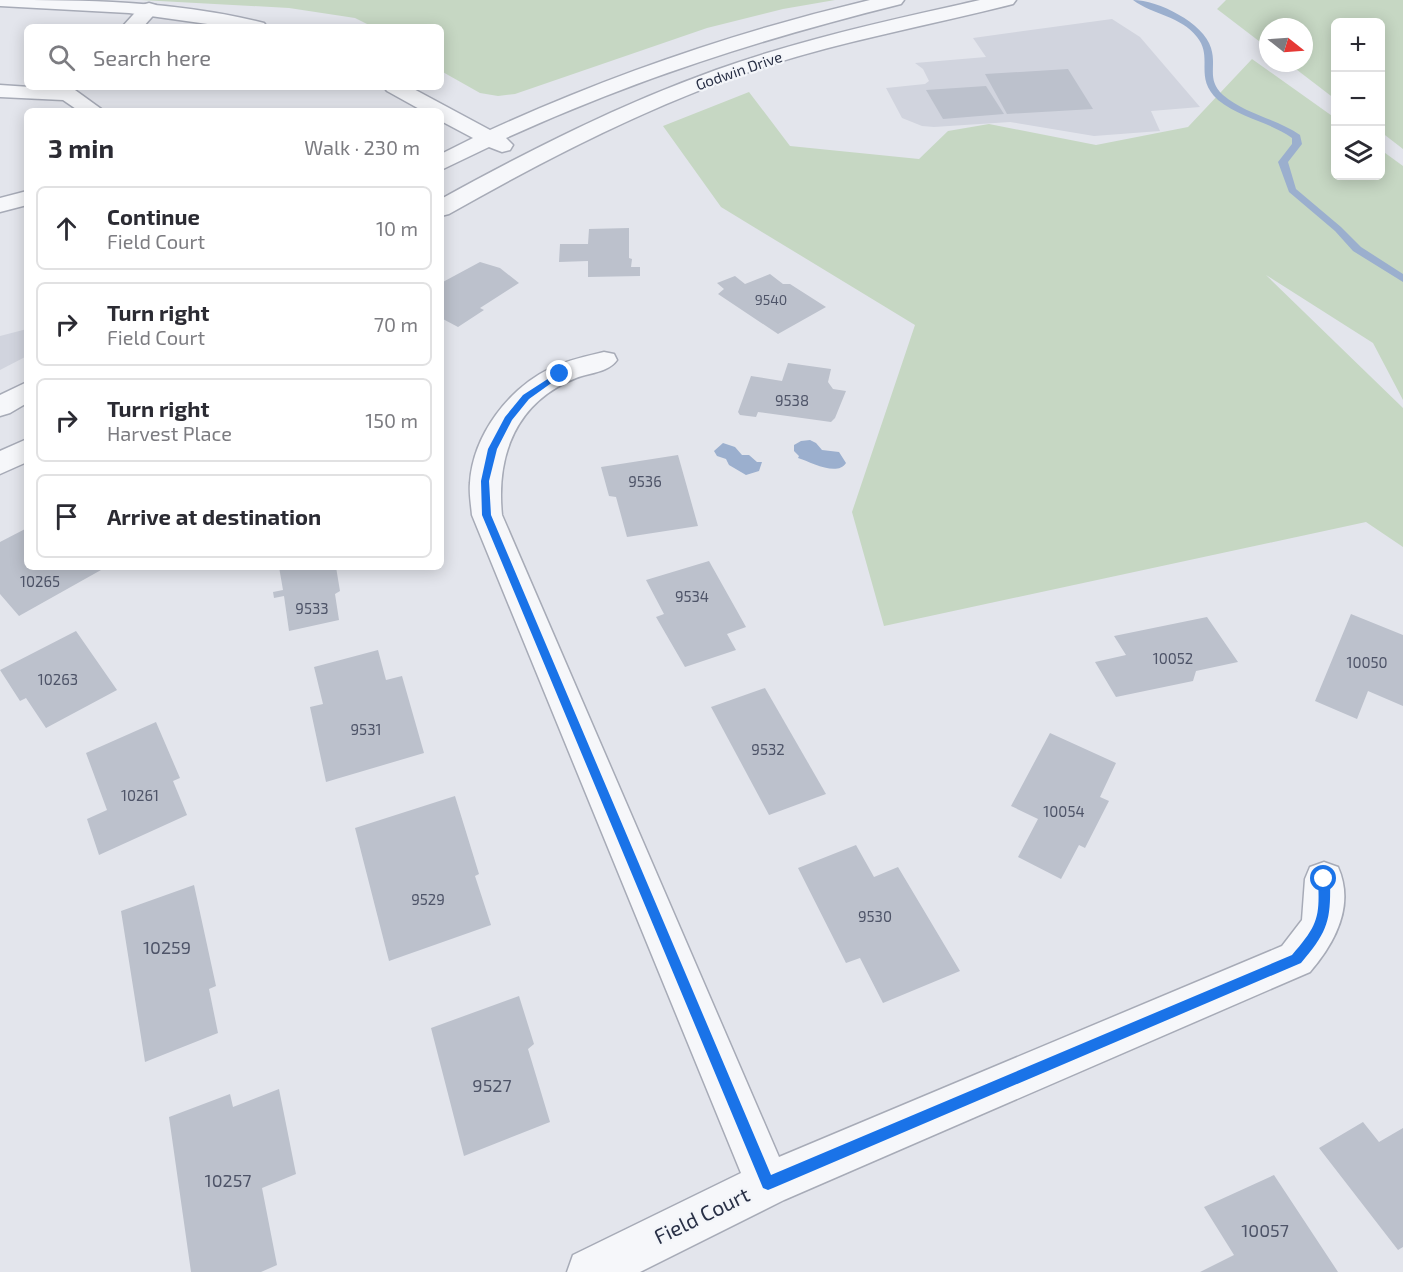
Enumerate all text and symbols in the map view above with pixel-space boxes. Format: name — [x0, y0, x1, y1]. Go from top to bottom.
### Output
north arrow — [1259, 18, 1313, 72]
map controls — [1331, 18, 1385, 180]
button: + — [1331, 18, 1385, 72]
search box — [24, 24, 444, 90]
icon: search — [45, 41, 78, 74]
text: Search here — [93, 44, 211, 70]
street label: Godwin Drive — [693, 47, 784, 93]
button: − — [1331, 72, 1385, 126]
button: layers — [1331, 126, 1385, 180]
text: 3 min — [48, 132, 114, 163]
text: Walk · 230 m — [304, 135, 420, 159]
text: Continue — [107, 203, 200, 229]
icon: ahead — [50, 212, 83, 245]
text: 10 m — [376, 216, 418, 240]
text: Field Court — [107, 229, 205, 253]
house number: 9540 — [755, 291, 787, 308]
text: Turn right — [107, 299, 209, 325]
icon: right — [50, 308, 83, 341]
text: 70 m — [374, 312, 418, 336]
text: Field Court — [107, 325, 205, 349]
route end — [546, 360, 572, 386]
house number: 9538 — [775, 391, 809, 409]
text: Turn right — [107, 395, 209, 421]
icon: right — [50, 404, 83, 437]
text: 150 m — [365, 408, 418, 432]
text: Harvest Place — [107, 421, 232, 445]
house number: 9536 — [628, 472, 662, 490]
icon: arrive — [50, 500, 83, 533]
text: Arrive at destination — [107, 503, 321, 529]
house number: 10265 — [20, 572, 60, 590]
house number: 9534 — [675, 587, 709, 605]
house number: 9533 — [295, 599, 329, 617]
house number: 10052 — [1153, 649, 1193, 667]
house number: 10050 — [1346, 653, 1388, 671]
house number: 10263 — [38, 670, 78, 688]
house number: 9531 — [351, 720, 381, 738]
house number: 9532 — [751, 740, 785, 758]
house number: 10261 — [121, 786, 159, 804]
house number: 10054 — [1043, 802, 1085, 820]
route start — [1310, 865, 1336, 891]
house number: 9529 — [411, 890, 445, 908]
house number: 9530 — [858, 907, 892, 925]
house number: 10259 — [143, 936, 191, 958]
house number: 9527 — [472, 1074, 512, 1096]
house number: 10257 — [205, 1169, 252, 1191]
street label: Field Court — [650, 1181, 753, 1248]
house number: 10057 — [1241, 1219, 1289, 1241]

